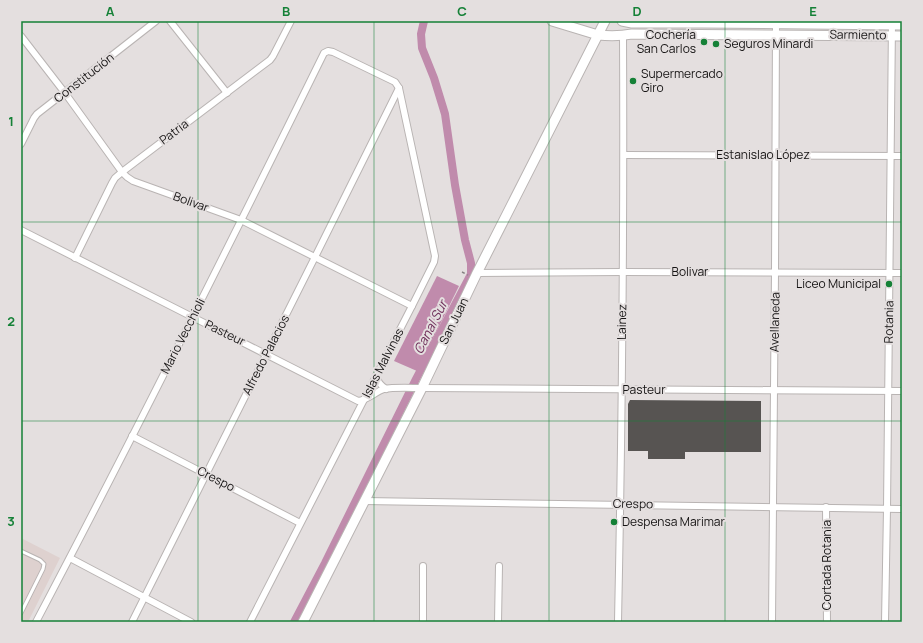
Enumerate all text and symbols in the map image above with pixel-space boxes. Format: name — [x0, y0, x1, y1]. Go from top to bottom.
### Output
text: A — [106, 2, 115, 20]
text: B — [282, 2, 290, 20]
text: C — [457, 2, 467, 20]
text: D — [632, 2, 642, 20]
text: E — [809, 2, 817, 20]
place label: Cochería San Carlos — [637, 26, 696, 57]
street label: Sarmiento — [829, 26, 887, 43]
place label: Seguros Minardi — [724, 35, 813, 52]
marker: Cochería San Carlos — [699, 37, 709, 47]
marker: Seguros Minardi — [711, 39, 721, 49]
street label: Constitución — [50, 49, 117, 107]
place label: Supermercado Giro — [641, 65, 723, 96]
marker: Supermercado Giro — [628, 76, 638, 86]
text: 1 — [8, 112, 14, 130]
street label: Patria — [156, 115, 192, 148]
street label: Estanislao López — [716, 146, 810, 163]
street label: Bolivar — [171, 187, 212, 216]
street label: Bolivar — [672, 263, 709, 280]
place label: Liceo Municipal — [796, 275, 881, 292]
marker: Liceo Municipal — [884, 279, 894, 289]
street label: Avellaneda — [765, 292, 784, 352]
street label: Mario Vecchioli — [156, 295, 209, 376]
water label: Canal Sur — [409, 295, 452, 357]
street label: San Juan — [435, 295, 472, 347]
street label: Rotania — [880, 300, 897, 344]
street label: Lainez — [613, 304, 630, 340]
text: 2 — [7, 312, 15, 330]
street label: Alfredo Palacios — [238, 312, 293, 398]
street label: Pasteur — [202, 315, 249, 350]
street label: Islas Malvinas — [358, 325, 407, 400]
street label: Pasteur — [623, 381, 666, 398]
street label: Crespo — [194, 462, 238, 495]
street label: Crespo — [613, 495, 653, 512]
text: 3 — [7, 512, 15, 530]
place label: Despensa Marimar — [622, 513, 726, 530]
marker: Despensa Marimar — [609, 517, 619, 527]
street label: Cortada Rotania — [818, 520, 835, 610]

